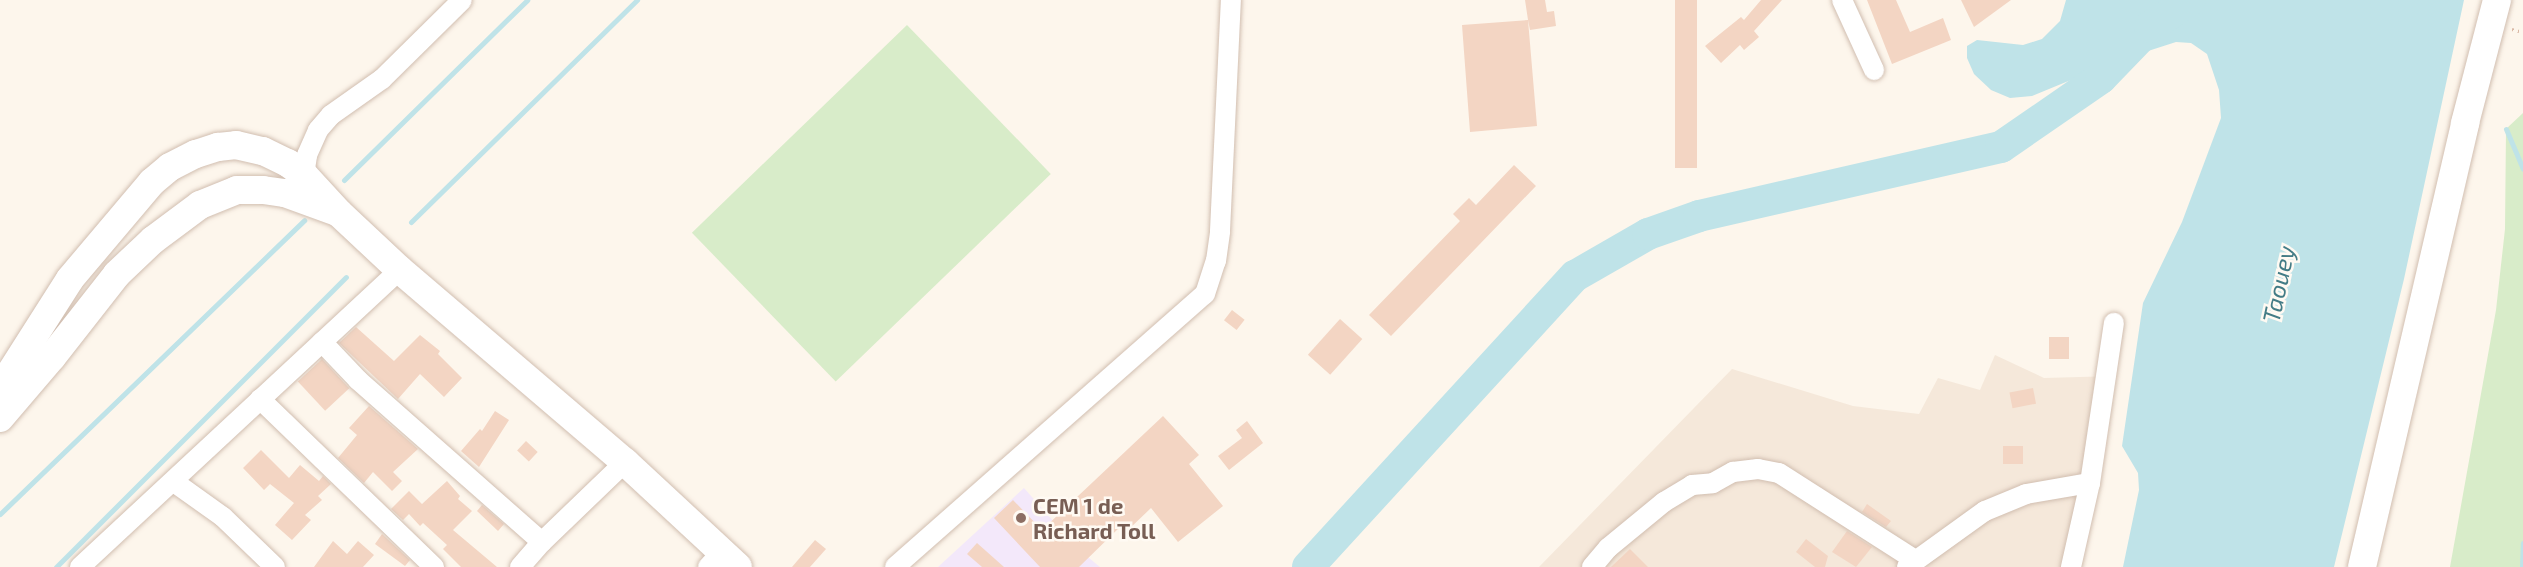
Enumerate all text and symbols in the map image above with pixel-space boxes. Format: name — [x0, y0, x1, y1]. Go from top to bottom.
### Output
water label: Taouey — [2256, 243, 2300, 325]
place label: CEM 1 de Richard Toll — [1033, 492, 1156, 544]
marker: CEM 1 de Richard Toll — [1014, 511, 1028, 525]

